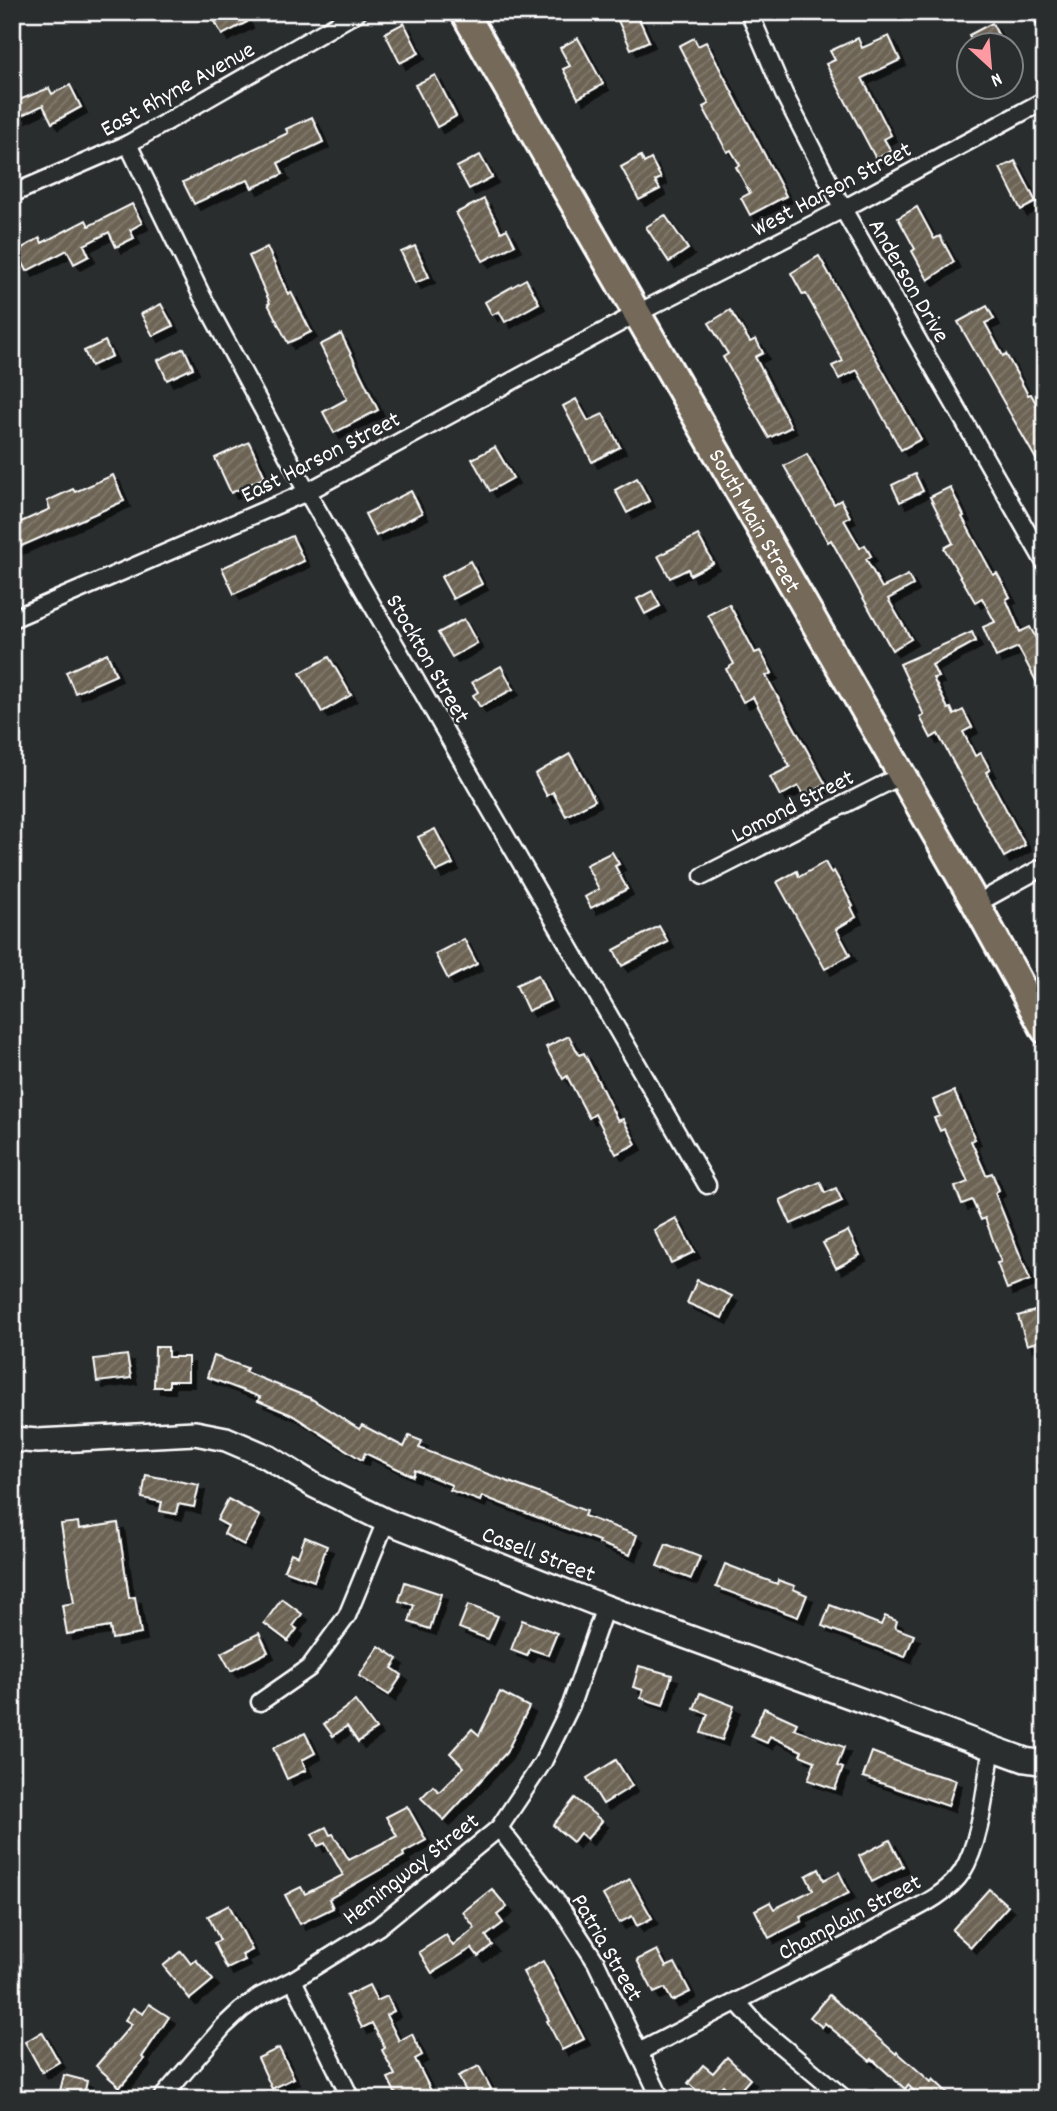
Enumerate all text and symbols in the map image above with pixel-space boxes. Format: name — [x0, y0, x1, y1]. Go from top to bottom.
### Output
north arrow — [956, 32, 1026, 102]
street label: East Rhyne Avenue — [95, 34, 262, 147]
text: N — [986, 64, 1006, 92]
street label: West Harson Street — [746, 134, 919, 247]
street label: Anderson Drive — [858, 213, 957, 350]
street label: East Harson Street — [236, 404, 407, 513]
street label: South Main Street — [698, 443, 808, 600]
street label: Stockton Street — [376, 589, 477, 730]
street label: Lomond Street — [726, 762, 861, 853]
street label: Casell Street — [476, 1519, 600, 1593]
street label: Hemingway Street — [336, 1806, 488, 1935]
street label: Champlain Street — [773, 1867, 928, 1971]
street label: Patria Street — [561, 1888, 650, 2009]

